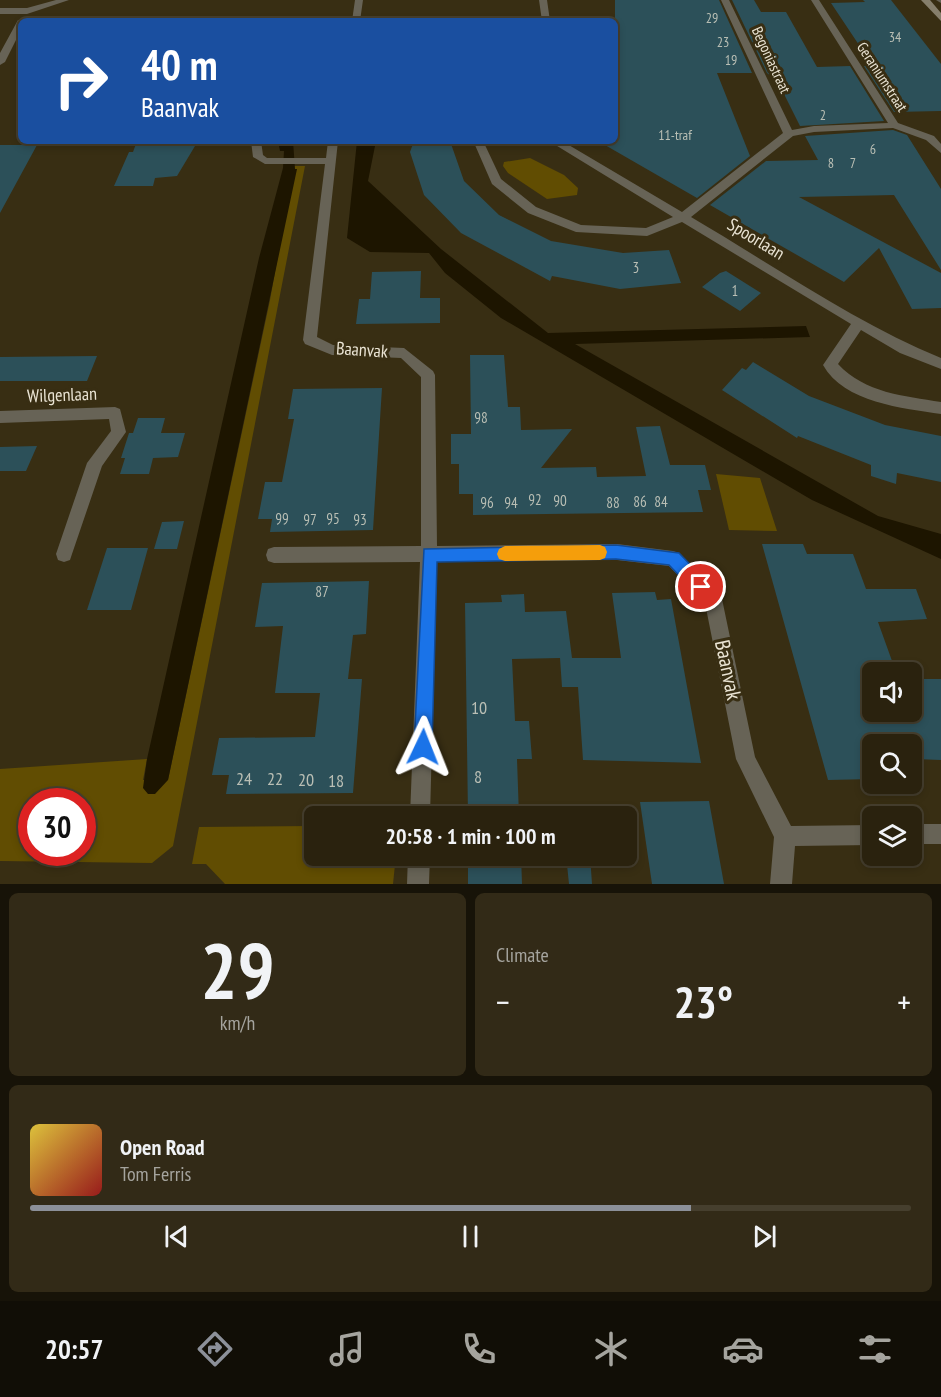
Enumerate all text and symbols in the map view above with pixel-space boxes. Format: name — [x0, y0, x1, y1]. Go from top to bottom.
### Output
house number: 29 — [706, 9, 718, 27]
street label: Begoniastraat — [748, 23, 795, 96]
house number: 34 — [889, 28, 902, 46]
house number: 23 — [717, 33, 729, 51]
text: 40 m — [141, 37, 218, 92]
street label: Geraniumstraat — [853, 38, 912, 115]
icon: right — [42, 42, 120, 120]
house number: 19 — [725, 51, 737, 69]
text: Baanvak — [141, 90, 219, 124]
house number: 2 — [820, 106, 826, 124]
house number: 11-traf — [658, 126, 692, 144]
house number: 6 — [870, 140, 876, 158]
house number: 8 — [828, 154, 834, 172]
house number: 7 — [850, 154, 856, 172]
street label: Spoorlaan — [724, 213, 789, 265]
house number: 3 — [633, 258, 639, 277]
house number: 1 — [732, 281, 738, 300]
street label: Baanvak — [335, 336, 389, 363]
street label: Wilgenlaan — [27, 382, 97, 407]
house number: 98 — [474, 408, 488, 427]
house number: 92 — [528, 490, 542, 509]
house number: 90 — [553, 491, 567, 510]
house number: 86 — [633, 492, 647, 511]
house number: 84 — [654, 492, 668, 511]
house number: 96 — [480, 493, 494, 512]
house number: 94 — [504, 493, 518, 512]
house number: 88 — [606, 493, 620, 512]
house number: 99 — [275, 509, 289, 528]
house number: 95 — [326, 509, 340, 528]
house number: 97 — [303, 510, 317, 529]
house number: 93 — [353, 510, 367, 529]
pin — [675, 561, 726, 612]
icon: arrive — [684, 570, 717, 603]
house number: 87 — [315, 582, 329, 601]
street label: Baanvak — [709, 637, 748, 702]
map controls — [862, 662, 922, 866]
button: sound — [862, 662, 922, 722]
house number: 10 — [471, 696, 487, 719]
position arrow — [391, 715, 455, 779]
button: search — [862, 734, 922, 794]
house number: 8 — [474, 765, 482, 788]
house number: 24 — [236, 767, 252, 790]
house number: 22 — [267, 767, 283, 790]
house number: 20 — [298, 768, 314, 791]
house number: 18 — [328, 769, 344, 792]
speed limit sign: 30 — [18, 788, 96, 866]
button: layers — [862, 806, 922, 866]
text: 20:58 · 1 min · 100 m — [385, 822, 556, 850]
text: 29 — [200, 920, 275, 1021]
text: Climate — [496, 942, 549, 968]
text: 23° — [674, 972, 733, 1030]
text: − — [496, 980, 510, 1023]
text: + — [897, 980, 911, 1023]
text: km/h — [220, 1010, 255, 1036]
text: Open Road — [120, 1133, 205, 1161]
text: Tom Ferris — [120, 1161, 191, 1187]
icon: previous — [160, 1220, 193, 1253]
icon: pause — [454, 1220, 487, 1253]
icon: next — [748, 1220, 781, 1253]
icon: directions — [194, 1328, 236, 1370]
icon: music — [326, 1328, 368, 1370]
icon: phone — [458, 1328, 500, 1370]
icon: climate — [590, 1328, 632, 1370]
icon: car — [722, 1328, 764, 1370]
icon: filters — [854, 1328, 896, 1370]
text: 20:57 — [45, 1332, 103, 1366]

